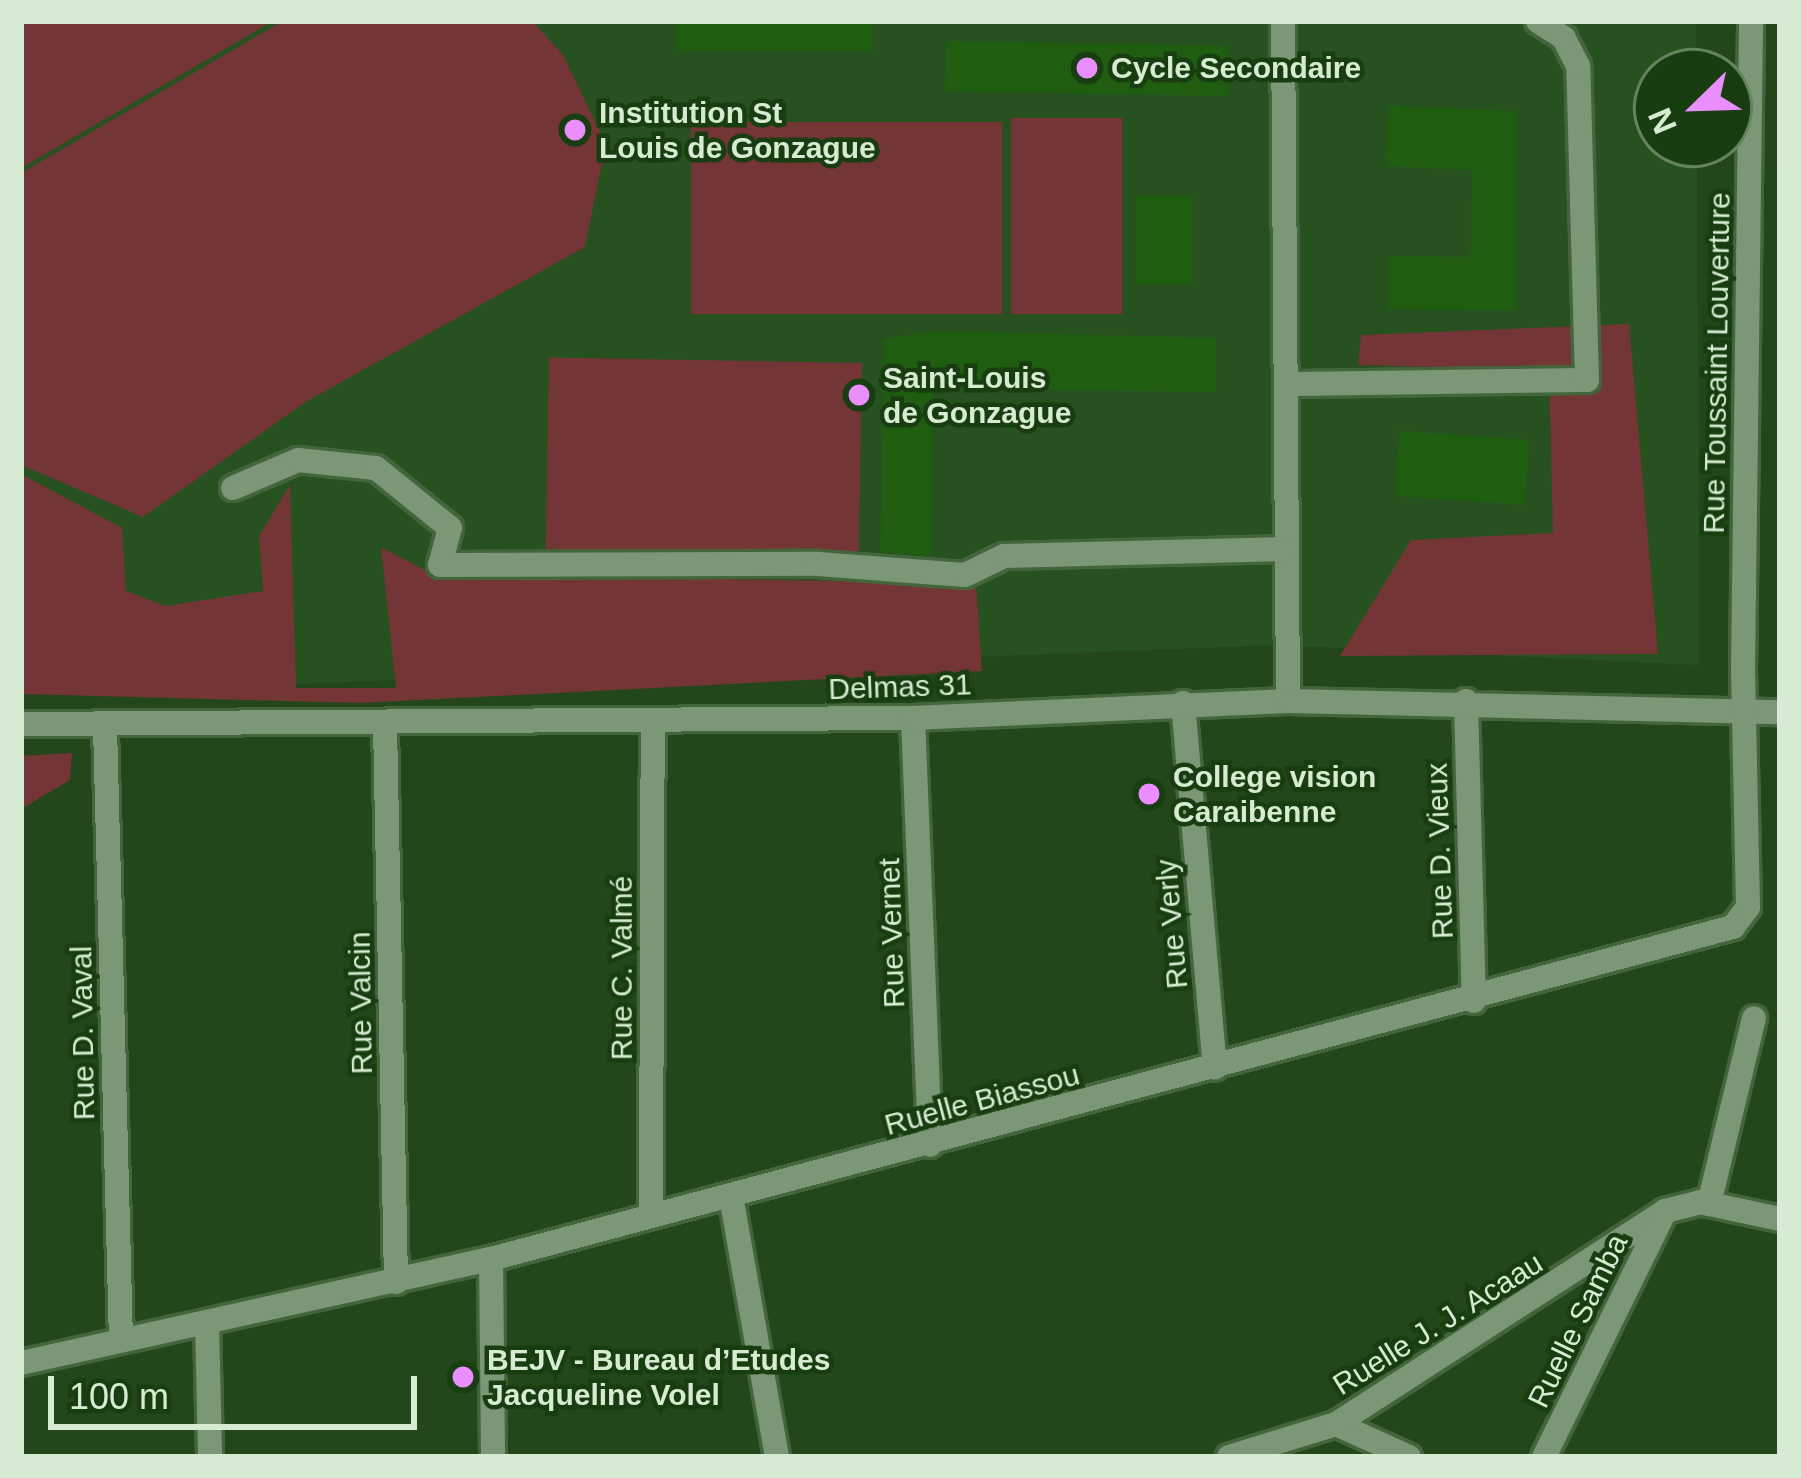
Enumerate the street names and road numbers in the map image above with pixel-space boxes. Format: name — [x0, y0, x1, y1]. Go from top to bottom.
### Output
street label: Rue Toussaint Louverture — [1696, 192, 1738, 534]
street label: Delmas 31 — [828, 667, 972, 707]
street label: Rue D. Vieux — [1419, 762, 1461, 940]
street label: Rue Vernet — [871, 857, 913, 1009]
street label: Rue Verly — [1148, 858, 1196, 990]
street label: Rue C. Valmé — [604, 876, 640, 1060]
street label: Rue Valcin — [342, 931, 380, 1075]
street label: Rue D. Vaval — [63, 945, 103, 1121]
street label: Ruelle Biassou — [881, 1057, 1083, 1143]
street label: Ruelle Samba — [1521, 1228, 1635, 1414]
street label: Ruelle J. J. Acaau — [1326, 1245, 1550, 1403]

